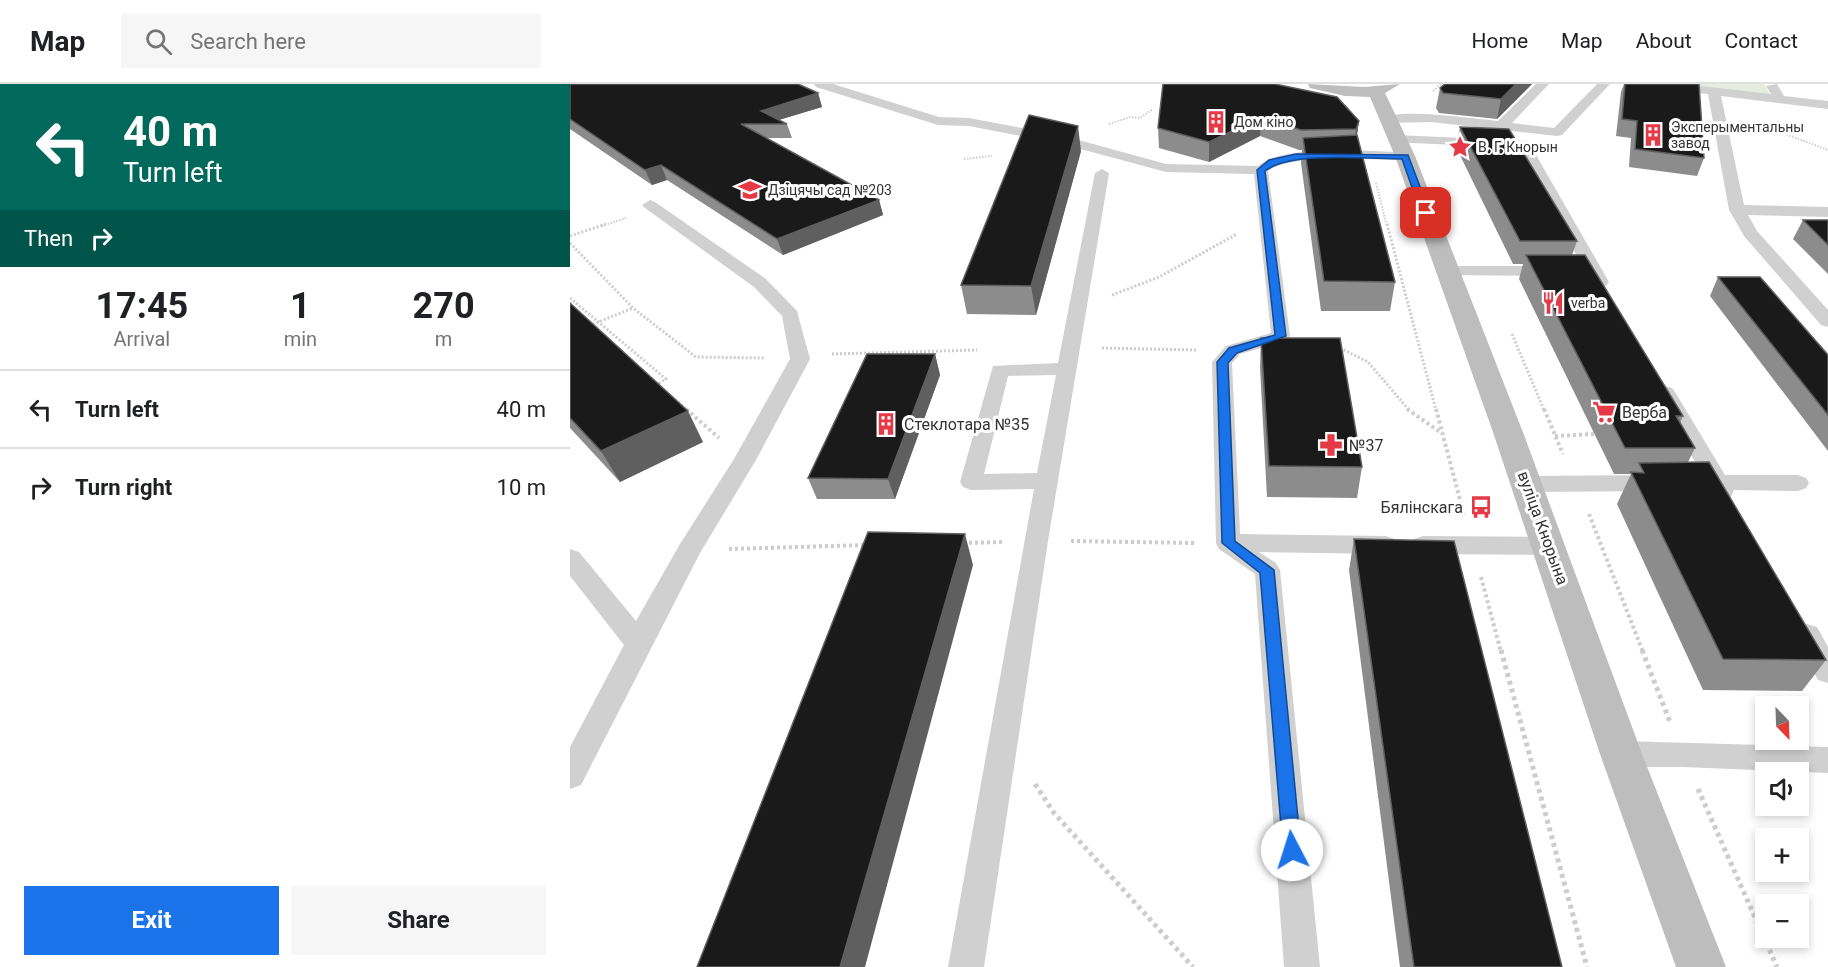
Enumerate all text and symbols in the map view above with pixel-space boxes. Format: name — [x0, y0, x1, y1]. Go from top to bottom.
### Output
search box — [121, 14, 541, 68]
text: Map — [30, 25, 85, 58]
icon: search — [142, 25, 175, 58]
text: Search here — [190, 29, 306, 54]
text: Home — [1472, 29, 1528, 53]
text: Map — [1561, 29, 1603, 53]
text: About — [1636, 29, 1692, 53]
text: Contact — [1725, 29, 1798, 53]
text: 40 m — [123, 107, 218, 156]
icon: left — [24, 108, 102, 186]
building icon: Дом кіно — [1203, 109, 1229, 135]
place label: Дом кіно — [1234, 114, 1293, 130]
place label: Эксперыментальны завод — [1671, 119, 1804, 151]
building icon: Эксперыментальны завод — [1640, 122, 1666, 148]
place icon: В. Г. Кнорын — [1447, 134, 1473, 160]
place label: В. Г. Кнорын — [1478, 139, 1558, 155]
text: Turn left — [123, 157, 223, 189]
school or university icon: Дзіцячы сад №203 — [737, 177, 763, 203]
place label: Дзіцячы сад №203 — [768, 182, 892, 198]
pin — [1400, 187, 1451, 238]
icon: arrive — [1409, 196, 1442, 229]
icon: right — [85, 222, 118, 255]
text: Then — [24, 226, 73, 251]
text: 17:45 — [95, 285, 188, 327]
text: 1 — [290, 285, 311, 327]
text: 270 — [413, 285, 475, 327]
restaurant icon: verba — [1540, 290, 1566, 316]
place label: verba — [1571, 295, 1605, 311]
text: Arrival — [113, 327, 170, 351]
text: min — [284, 327, 317, 351]
text: m — [435, 327, 452, 351]
icon: left — [24, 393, 57, 426]
text: Turn left — [75, 397, 159, 422]
text: 40 m — [497, 397, 546, 422]
supermarket icon: Верба — [1591, 399, 1617, 425]
place label: Верба — [1622, 403, 1667, 422]
building icon: Стеклотара №35 — [873, 411, 899, 437]
place label: Стеклотара №35 — [904, 415, 1029, 434]
pharmacy icon: №37 — [1318, 432, 1344, 458]
place label: №37 — [1349, 436, 1383, 455]
street label: вуліца Кнорына — [1514, 469, 1572, 587]
icon: right — [24, 471, 57, 504]
text: Turn right — [75, 475, 172, 500]
text: 10 m — [497, 475, 546, 500]
bus stop icon: Бялінскага — [1468, 494, 1494, 520]
place label: Бялінскага — [1381, 498, 1463, 517]
north arrow — [1755, 696, 1809, 750]
map controls — [1755, 696, 1809, 948]
button: sound — [1755, 762, 1809, 816]
position arrow — [1260, 818, 1324, 882]
button: + — [1755, 828, 1809, 882]
button: Exit — [24, 886, 279, 955]
button: Share — [291, 886, 546, 955]
button: − — [1755, 894, 1809, 948]

